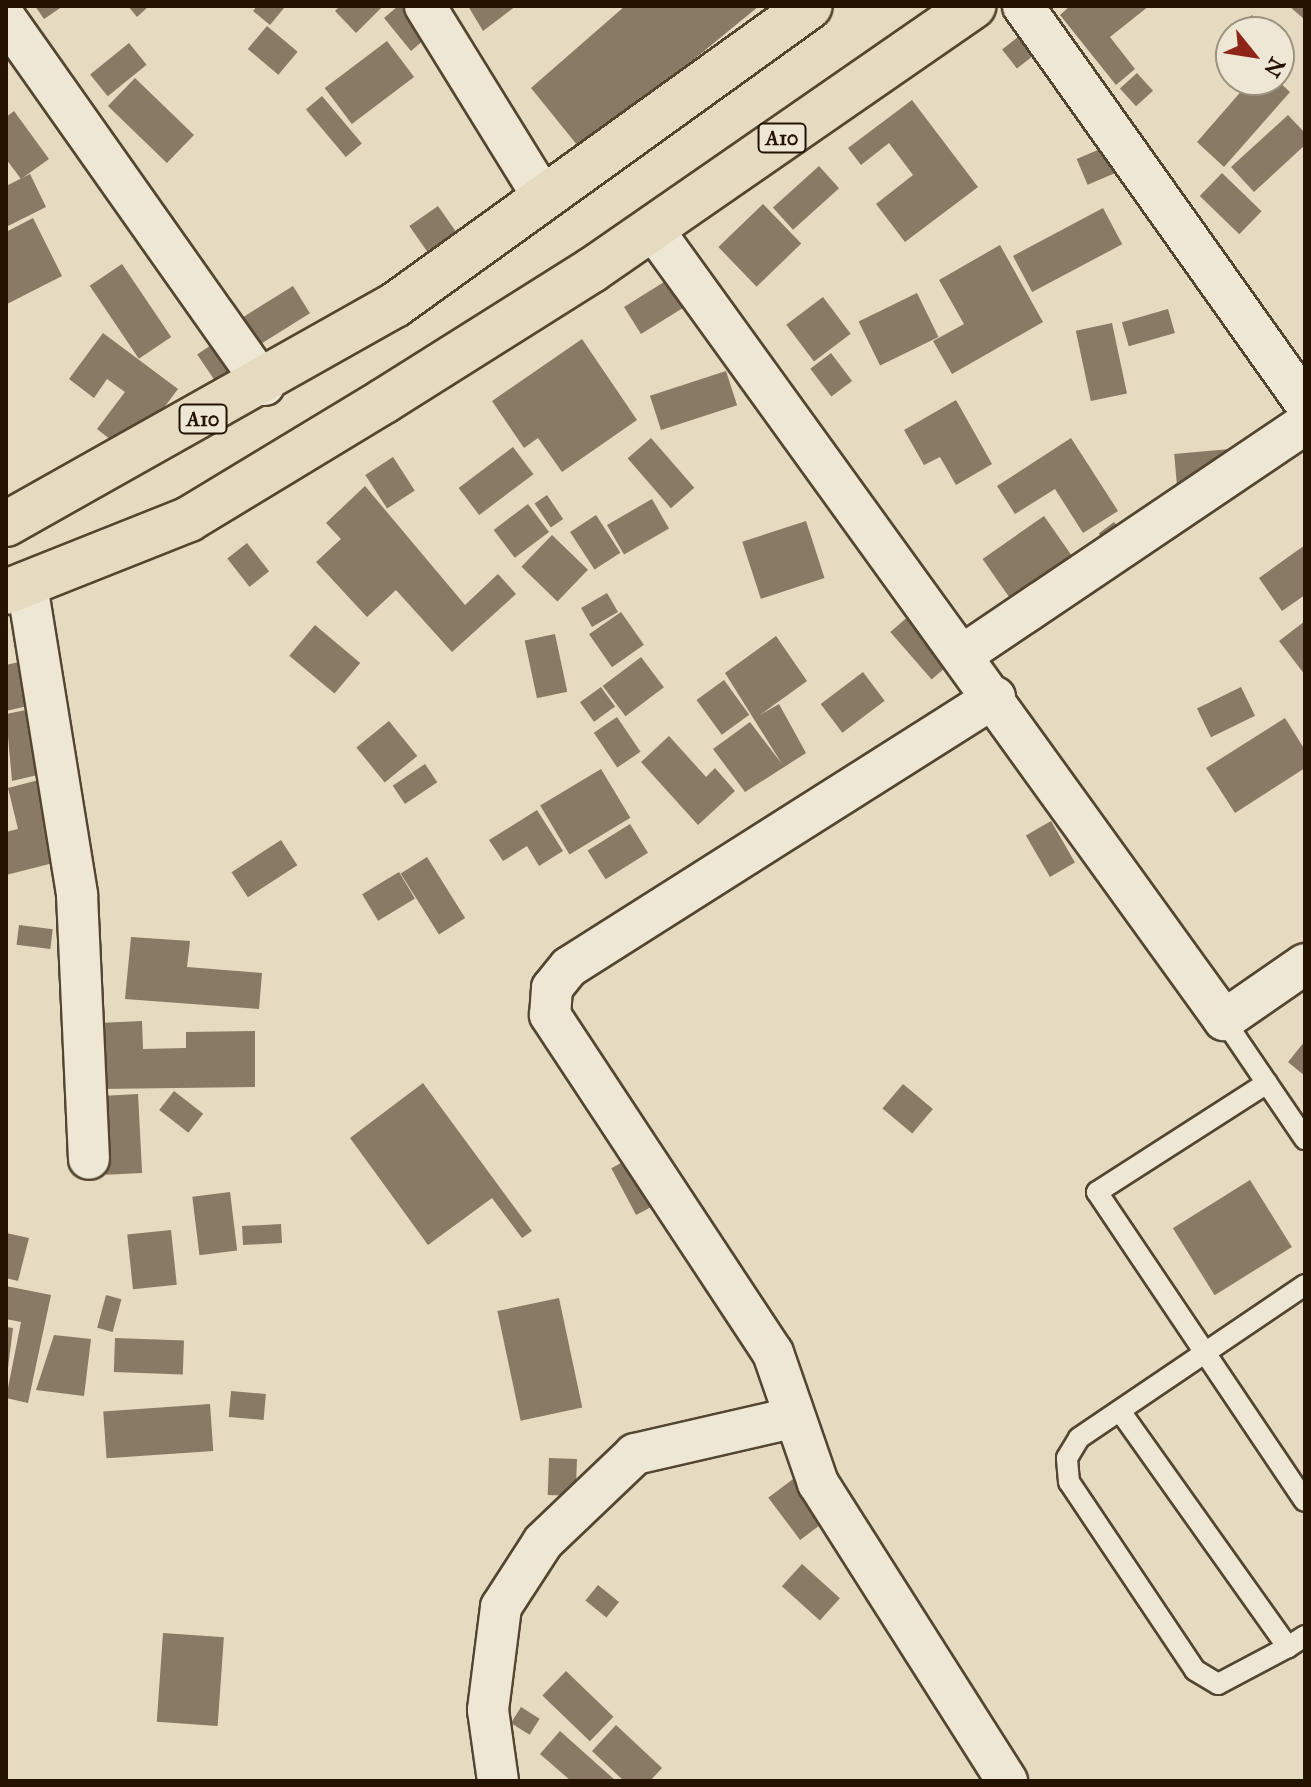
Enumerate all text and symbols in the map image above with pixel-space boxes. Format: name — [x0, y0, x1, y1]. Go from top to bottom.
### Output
north arrow — [1215, 16, 1295, 96]
text: N — [1258, 52, 1291, 82]
road number: A10 — [756, 122, 808, 154]
road number: A10 — [177, 403, 229, 435]

